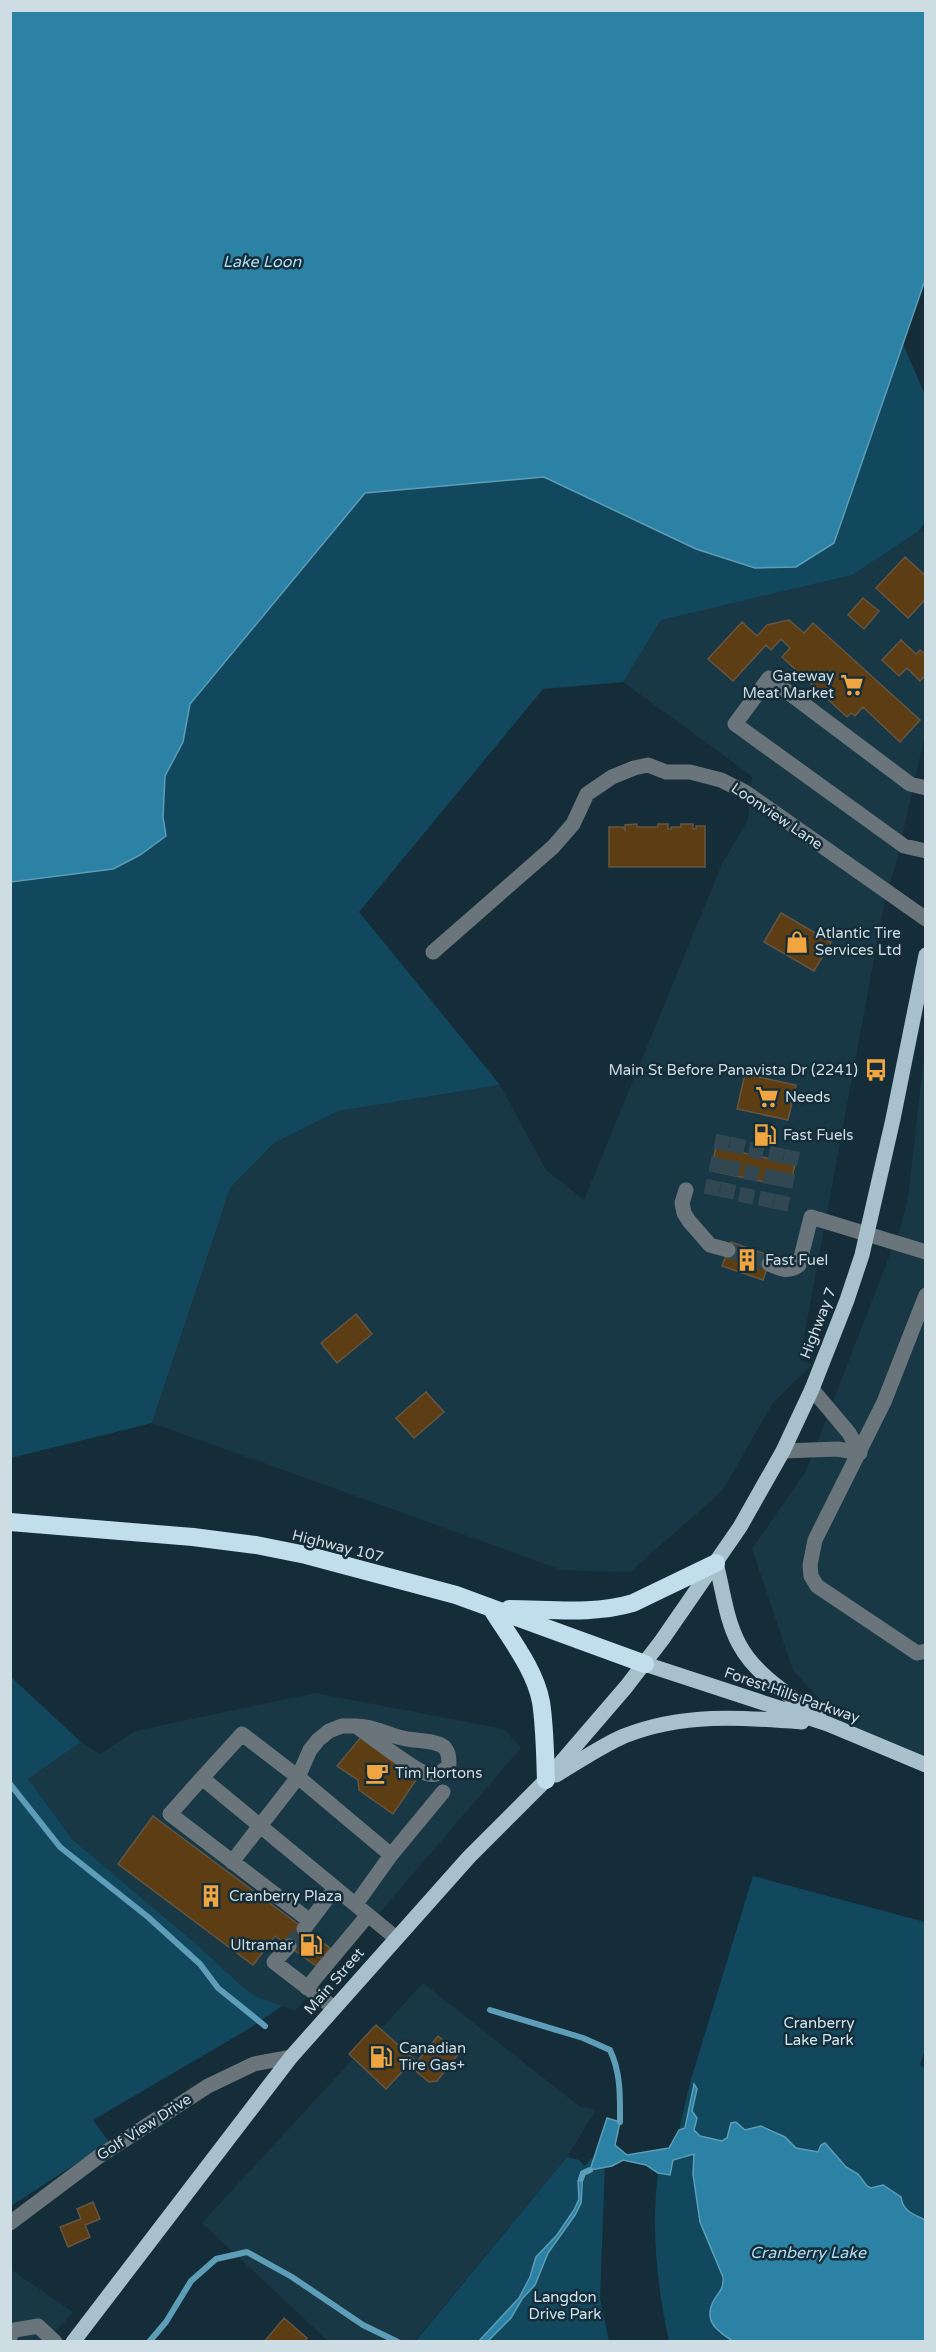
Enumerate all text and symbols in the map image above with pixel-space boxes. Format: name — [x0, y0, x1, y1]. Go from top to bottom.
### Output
water label: Lake Loon — [223, 252, 302, 272]
place label: Gateway Meat Market — [742, 667, 834, 702]
supermarket icon: Gateway Meat Market — [839, 672, 865, 698]
street label: Loonview Lane — [728, 779, 826, 853]
place label: Atlantic Tire Services Ltd — [815, 924, 901, 959]
shop icon: Atlantic Tire Services Ltd — [784, 929, 810, 955]
bus stop icon: Main St Before Panavista Dr (2241) — [863, 1057, 889, 1083]
place label: Main St Before Panavista Dr (2241) — [608, 1061, 858, 1079]
supermarket icon: Needs — [754, 1084, 780, 1110]
place label: Needs — [785, 1088, 830, 1106]
fuel station icon: Fast Fuels — [752, 1122, 778, 1148]
place label: Fast Fuels — [783, 1126, 853, 1144]
building icon: Fast Fuel — [734, 1247, 760, 1273]
place label: Fast Fuel — [765, 1251, 828, 1269]
street label: Highway 7 — [796, 1285, 840, 1361]
street label: Highway 107 — [290, 1526, 386, 1566]
street label: Forest Hills Parkway — [722, 1663, 862, 1727]
cafe icon: Tim Hortons — [364, 1760, 390, 1786]
place label: Tim Hortons — [395, 1764, 482, 1782]
building icon: Cranberry Plaza — [198, 1883, 224, 1909]
place label: Cranberry Plaza — [229, 1887, 342, 1905]
fuel station icon: Ultramar — [298, 1932, 324, 1958]
place label: Ultramar — [230, 1936, 293, 1954]
street label: Main Street — [300, 1944, 368, 2018]
park label: Cranberry Lake Park — [783, 2014, 855, 2049]
place label: Canadian Tire Gas+ — [399, 2039, 466, 2074]
fuel station icon: Canadian Tire Gas+ — [368, 2044, 394, 2070]
street label: Golf View Drive — [93, 2090, 195, 2164]
water label: Cranberry Lake — [750, 2243, 867, 2263]
park label: Langdon Drive Park — [529, 2288, 601, 2323]

